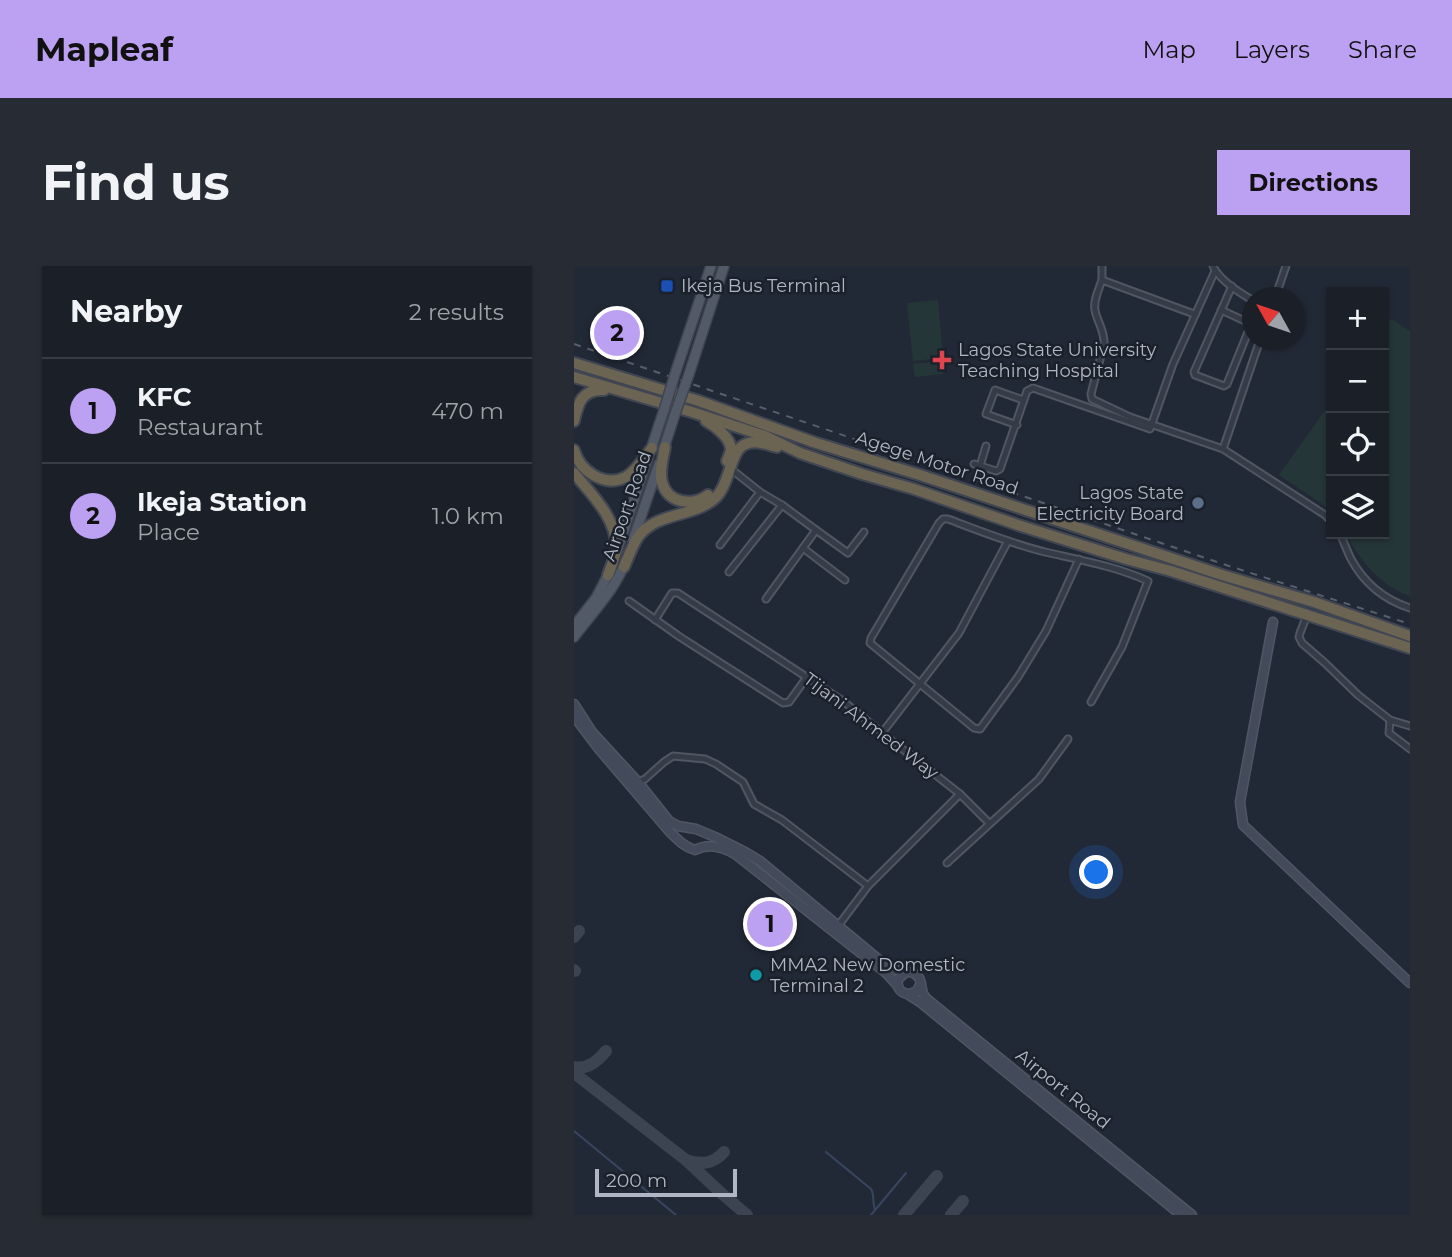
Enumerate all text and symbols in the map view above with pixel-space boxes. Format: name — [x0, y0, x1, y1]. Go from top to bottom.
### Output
text: Mapleaf — [35, 29, 173, 69]
text: Map — [1142, 35, 1196, 64]
text: Layers — [1234, 35, 1310, 64]
text: Share — [1348, 35, 1417, 64]
button: Directions — [1217, 150, 1410, 215]
text: Find us — [42, 153, 230, 212]
place label: Ikeja Bus Terminal — [681, 275, 846, 297]
marker: Ikeja Bus Terminal — [659, 278, 675, 294]
north arrow — [1242, 287, 1305, 350]
map controls — [1326, 287, 1389, 539]
button: + — [1326, 287, 1389, 350]
text: Nearby — [70, 293, 182, 330]
text: 2 results — [409, 298, 504, 326]
pin: 2 — [594, 307, 640, 359]
place label: Lagos State University Teaching Hospital — [958, 339, 1156, 382]
marker: Lagos State University Teaching Hospital — [932, 350, 952, 370]
button: − — [1326, 350, 1389, 413]
text: KFC — [137, 381, 192, 413]
text: 1 — [88, 397, 98, 425]
text: 470 m — [431, 397, 504, 425]
text: Restaurant — [137, 413, 263, 441]
button: locate — [1326, 413, 1389, 476]
street label: Agege Motor Road — [853, 426, 1021, 500]
street label: Airport Road — [598, 448, 656, 564]
button: layers — [1326, 476, 1389, 539]
place label: Lagos State Electricity Board — [1036, 482, 1184, 525]
text: Ikeja Station — [137, 486, 307, 518]
marker: Lagos State Electricity Board — [1190, 495, 1206, 511]
text: 2 — [86, 502, 100, 530]
text: 1.0 km — [432, 502, 504, 530]
text: Place — [137, 518, 200, 546]
street label: Tijani Ahmed Way — [799, 668, 943, 784]
your location — [1079, 855, 1113, 889]
pin: 1 — [747, 898, 793, 950]
place label: MMA2 New Domestic Terminal 2 — [770, 954, 965, 997]
marker: MMA2 New Domestic Terminal 2 — [748, 967, 764, 983]
street label: Airport Road — [1011, 1044, 1115, 1134]
scale bar — [595, 1166, 737, 1198]
text: 200 m — [606, 1169, 667, 1192]

